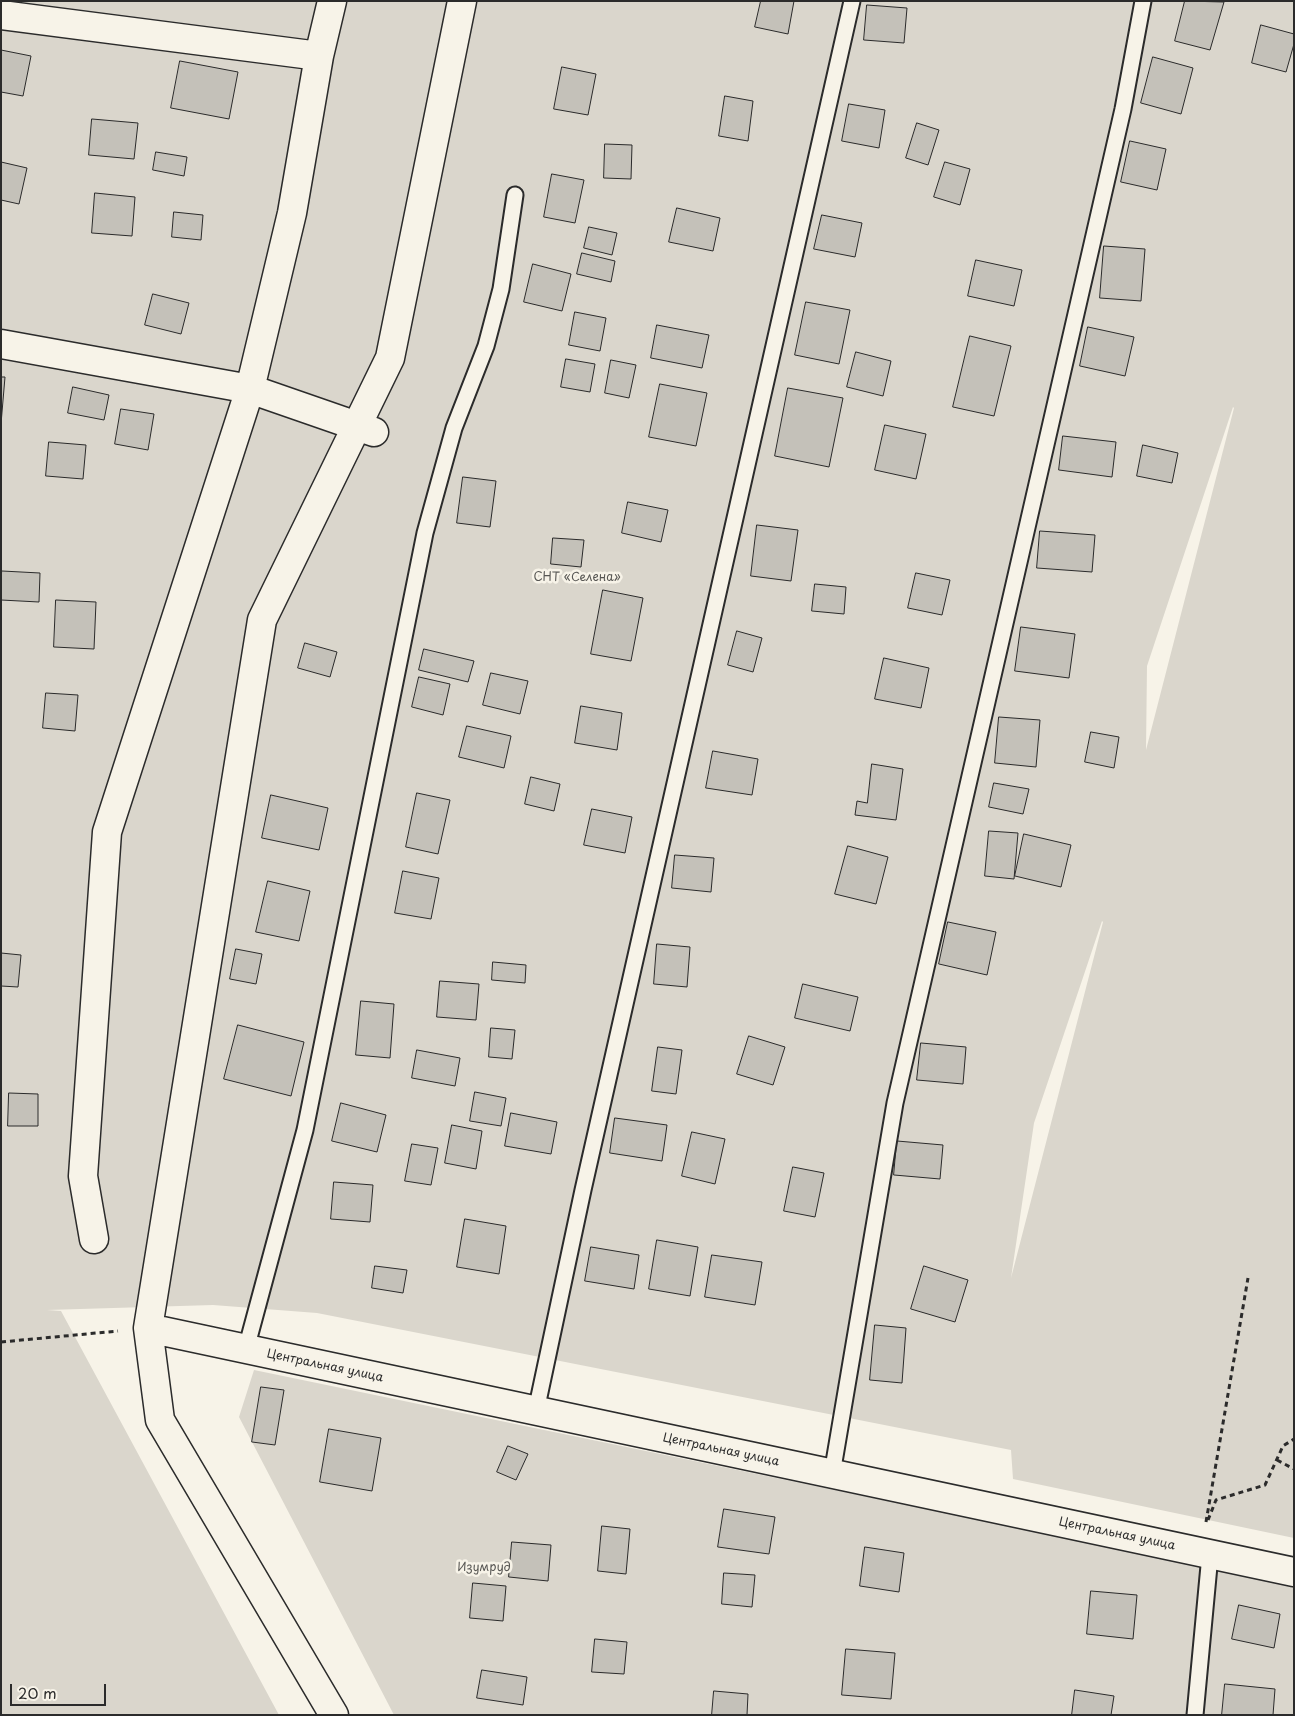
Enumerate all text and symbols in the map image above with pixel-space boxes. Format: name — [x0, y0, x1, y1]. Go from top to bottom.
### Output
park label: СНТ «Селена» — [533, 571, 621, 585]
street label: Центральная улица — [266, 1347, 384, 1385]
street label: Центральная улица — [662, 1431, 780, 1469]
street label: Центральная улица — [1058, 1515, 1176, 1553]
park label: Изумруд — [457, 1561, 511, 1575]
scale bar — [12, 1674, 109, 1706]
text: 20 m — [18, 1681, 57, 1704]

